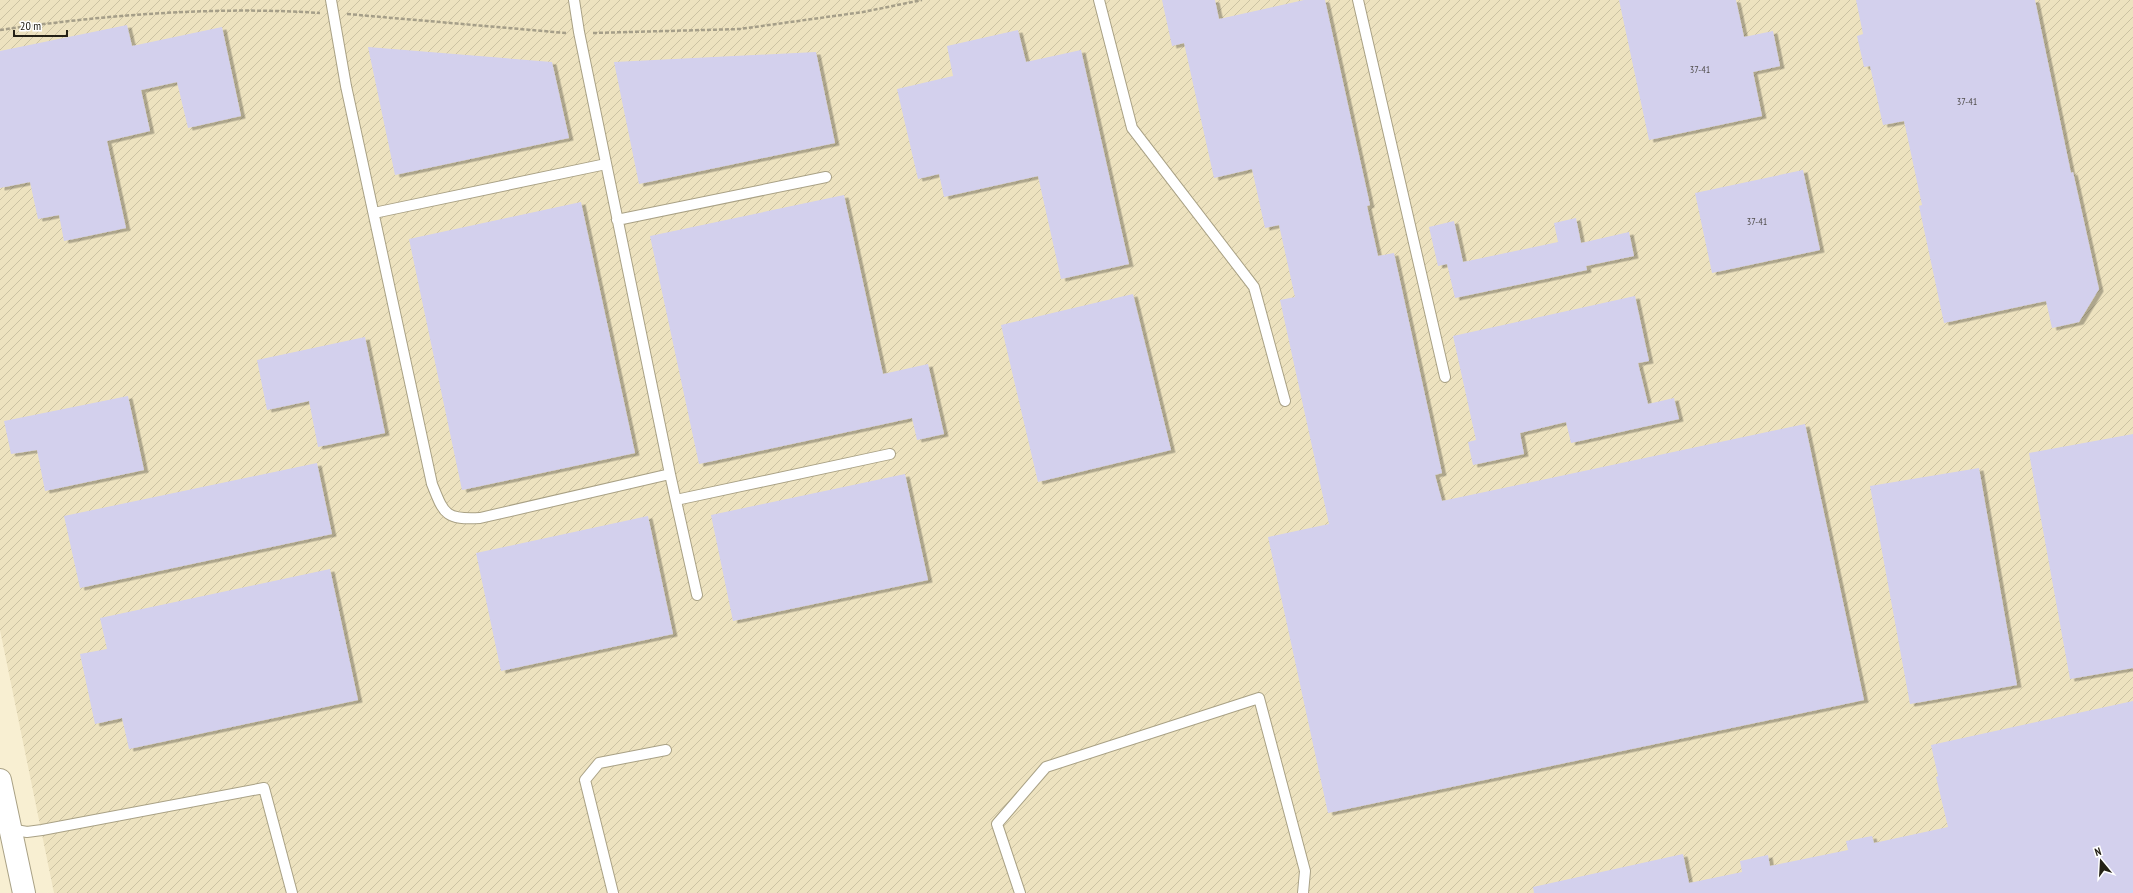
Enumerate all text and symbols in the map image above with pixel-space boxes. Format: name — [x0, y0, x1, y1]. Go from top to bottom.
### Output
scale bar — [14, 12, 67, 38]
text: 20 m — [20, 18, 41, 33]
house number: 37-41 — [1690, 63, 1710, 76]
house number: 37-41 — [1957, 95, 1977, 108]
house number: 37-41 — [1747, 215, 1767, 228]
north arrow — [2081, 841, 2121, 881]
text: N — [2093, 844, 2103, 859]

